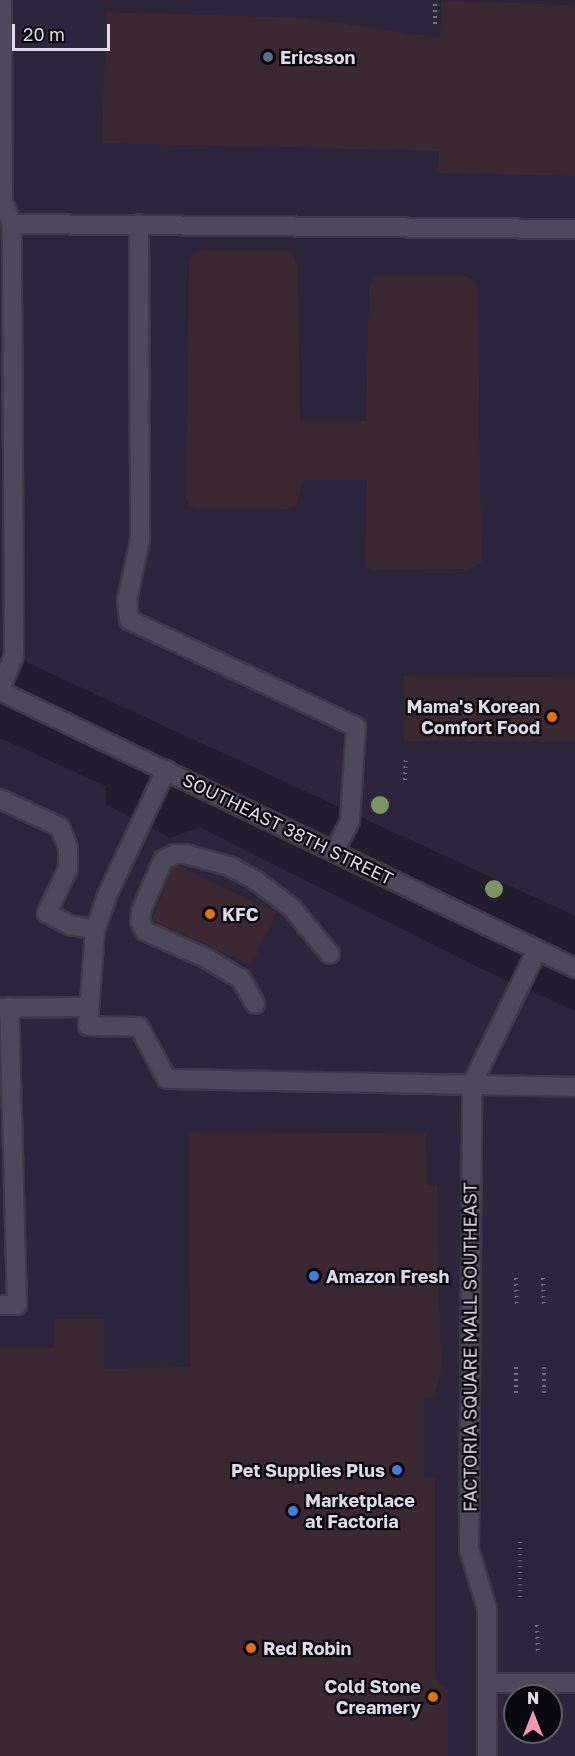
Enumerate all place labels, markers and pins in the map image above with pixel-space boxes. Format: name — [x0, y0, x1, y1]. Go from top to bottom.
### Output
place label: Ericsson — [280, 46, 355, 68]
marker: Ericsson — [261, 50, 275, 64]
place label: Mama's Korean Comfort Food — [406, 696, 540, 738]
marker: Mama's Korean Comfort Food — [545, 710, 559, 724]
place label: KFC — [222, 903, 259, 925]
marker: KFC — [203, 907, 217, 921]
place label: Amazon Fresh — [326, 1265, 449, 1287]
marker: Amazon Fresh — [307, 1269, 321, 1283]
place label: Pet Supplies Plus — [231, 1459, 385, 1481]
marker: Pet Supplies Plus — [390, 1463, 404, 1477]
place label: Marketplace at Factoria — [305, 1490, 415, 1532]
marker: Marketplace at Factoria — [286, 1504, 300, 1518]
place label: Red Robin — [263, 1637, 351, 1659]
marker: Red Robin — [244, 1641, 258, 1655]
place label: Cold Stone Creamery — [325, 1676, 421, 1718]
marker: Cold Stone Creamery — [426, 1690, 440, 1704]

